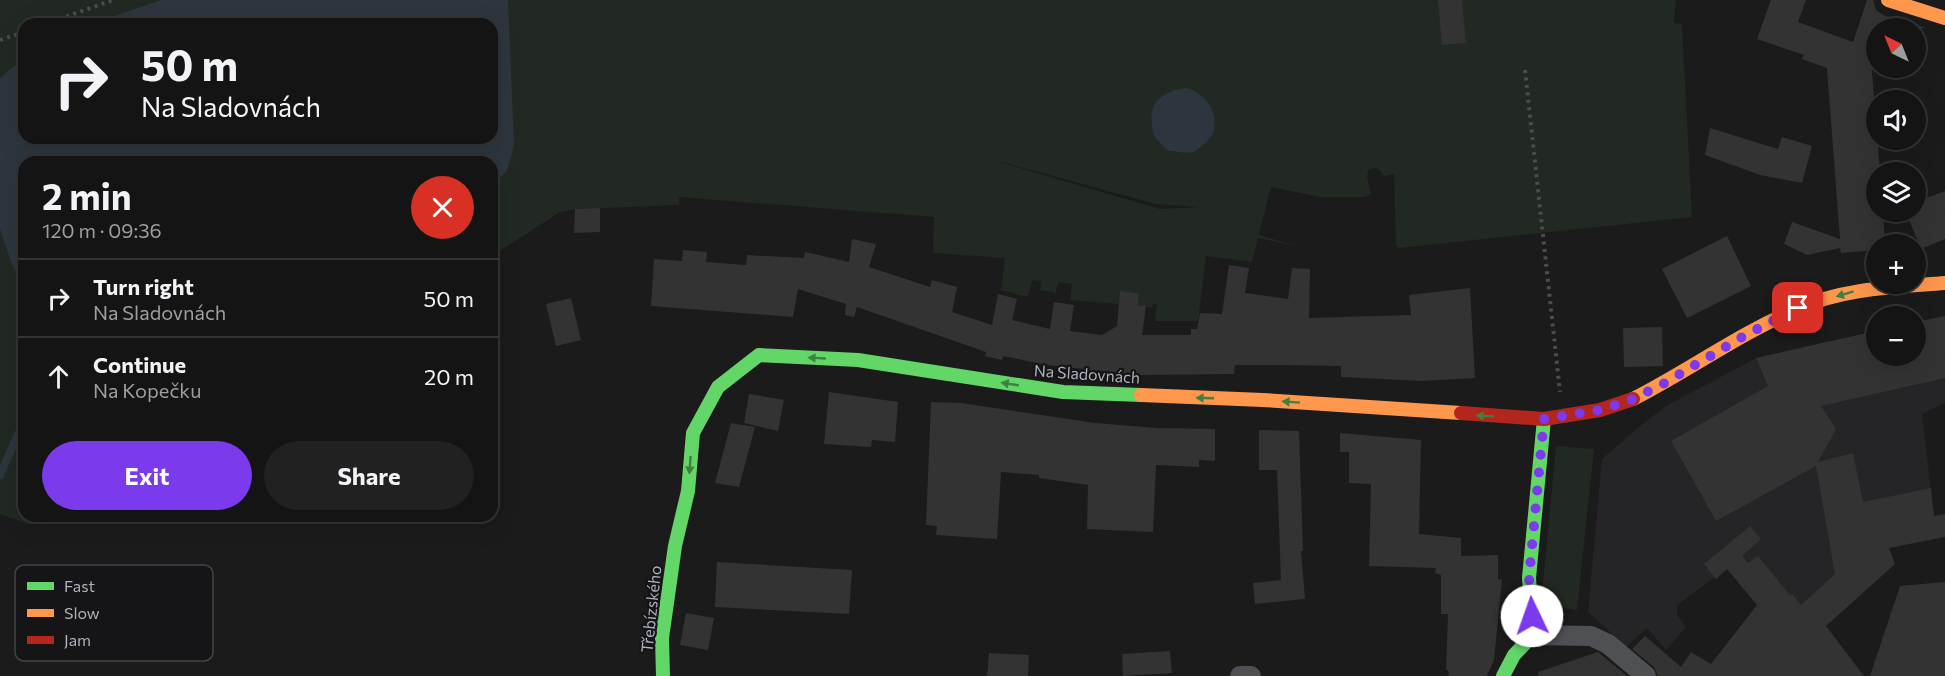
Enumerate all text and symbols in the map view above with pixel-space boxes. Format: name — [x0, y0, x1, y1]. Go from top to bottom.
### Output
north arrow — [1866, 18, 1926, 78]
map controls — [1866, 18, 1926, 366]
text: 50 m — [141, 38, 238, 90]
icon: right — [42, 42, 120, 120]
text: Na Sladovnách — [141, 90, 321, 123]
button: sound — [1866, 90, 1926, 150]
button: layers — [1866, 162, 1926, 222]
text: 2 min — [42, 173, 132, 217]
button: close — [411, 176, 474, 239]
text: 120 m · 09:36 — [42, 218, 162, 242]
button: + — [1866, 234, 1926, 294]
text: Turn right — [93, 273, 194, 300]
icon: right — [42, 282, 75, 315]
pin — [1772, 282, 1823, 333]
text: 50 m — [424, 285, 474, 312]
one-way arrow — [1836, 290, 1854, 299]
icon: arrive — [1781, 291, 1814, 324]
text: Na Sladovnách — [93, 300, 226, 324]
button: − — [1866, 306, 1926, 366]
text: Continue — [93, 351, 186, 378]
one-way arrow — [808, 354, 827, 363]
icon: ahead — [42, 360, 75, 393]
street label: Na Sladovnách — [1033, 360, 1141, 387]
text: 20 m — [424, 363, 474, 390]
text: Na Kopečku — [93, 378, 201, 402]
one-way arrow — [1001, 379, 1020, 388]
one-way arrow — [1195, 393, 1214, 402]
one-way arrow — [1281, 397, 1300, 407]
one-way arrow — [1476, 412, 1495, 421]
button: Exit — [42, 441, 252, 510]
button: Share — [264, 441, 474, 510]
one-way arrow — [685, 456, 695, 475]
street label: Třebízského — [636, 564, 665, 654]
legend — [15, 565, 213, 661]
text: Fast — [64, 576, 95, 595]
position arrow — [1500, 584, 1564, 648]
text: Slow — [64, 603, 100, 622]
text: Jam — [64, 630, 91, 649]

